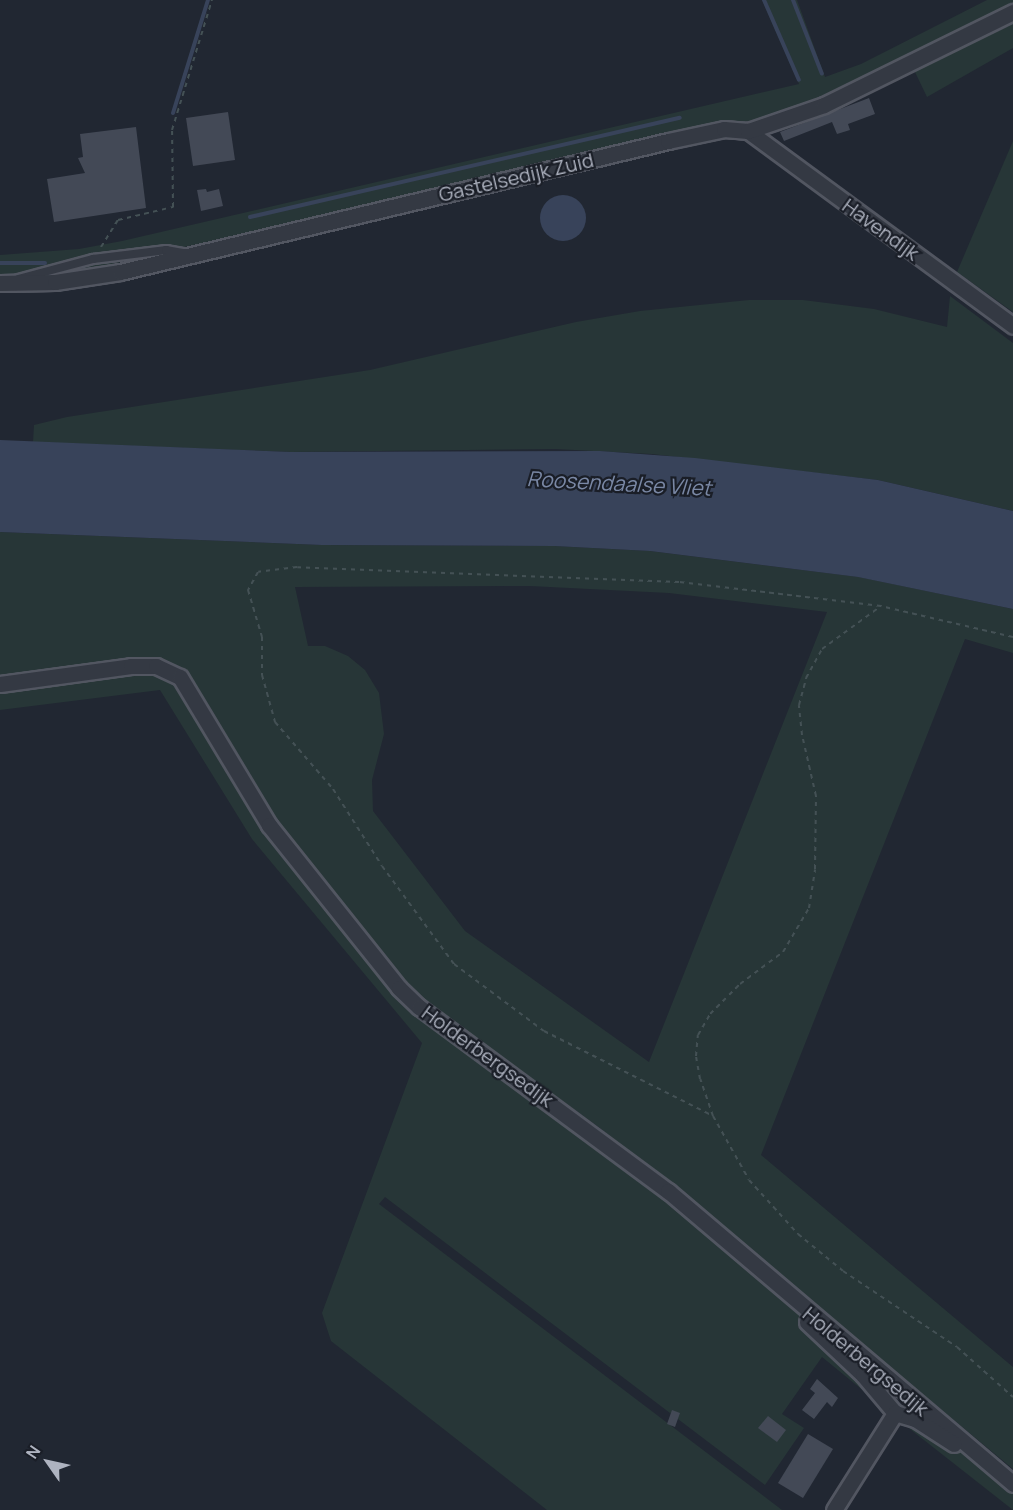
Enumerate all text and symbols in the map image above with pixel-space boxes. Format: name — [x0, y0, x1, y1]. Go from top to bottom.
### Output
street label: Gastelsedijk Zuid — [436, 148, 596, 206]
street label: Havendijk — [838, 193, 924, 265]
water label: Roosendaalse Vliet — [526, 466, 712, 500]
street label: Holderbergsedijk — [418, 1000, 558, 1112]
street label: Holderbergsedijk — [798, 1301, 934, 1421]
north arrow — [18, 1432, 78, 1492]
text: N — [21, 1441, 45, 1463]

